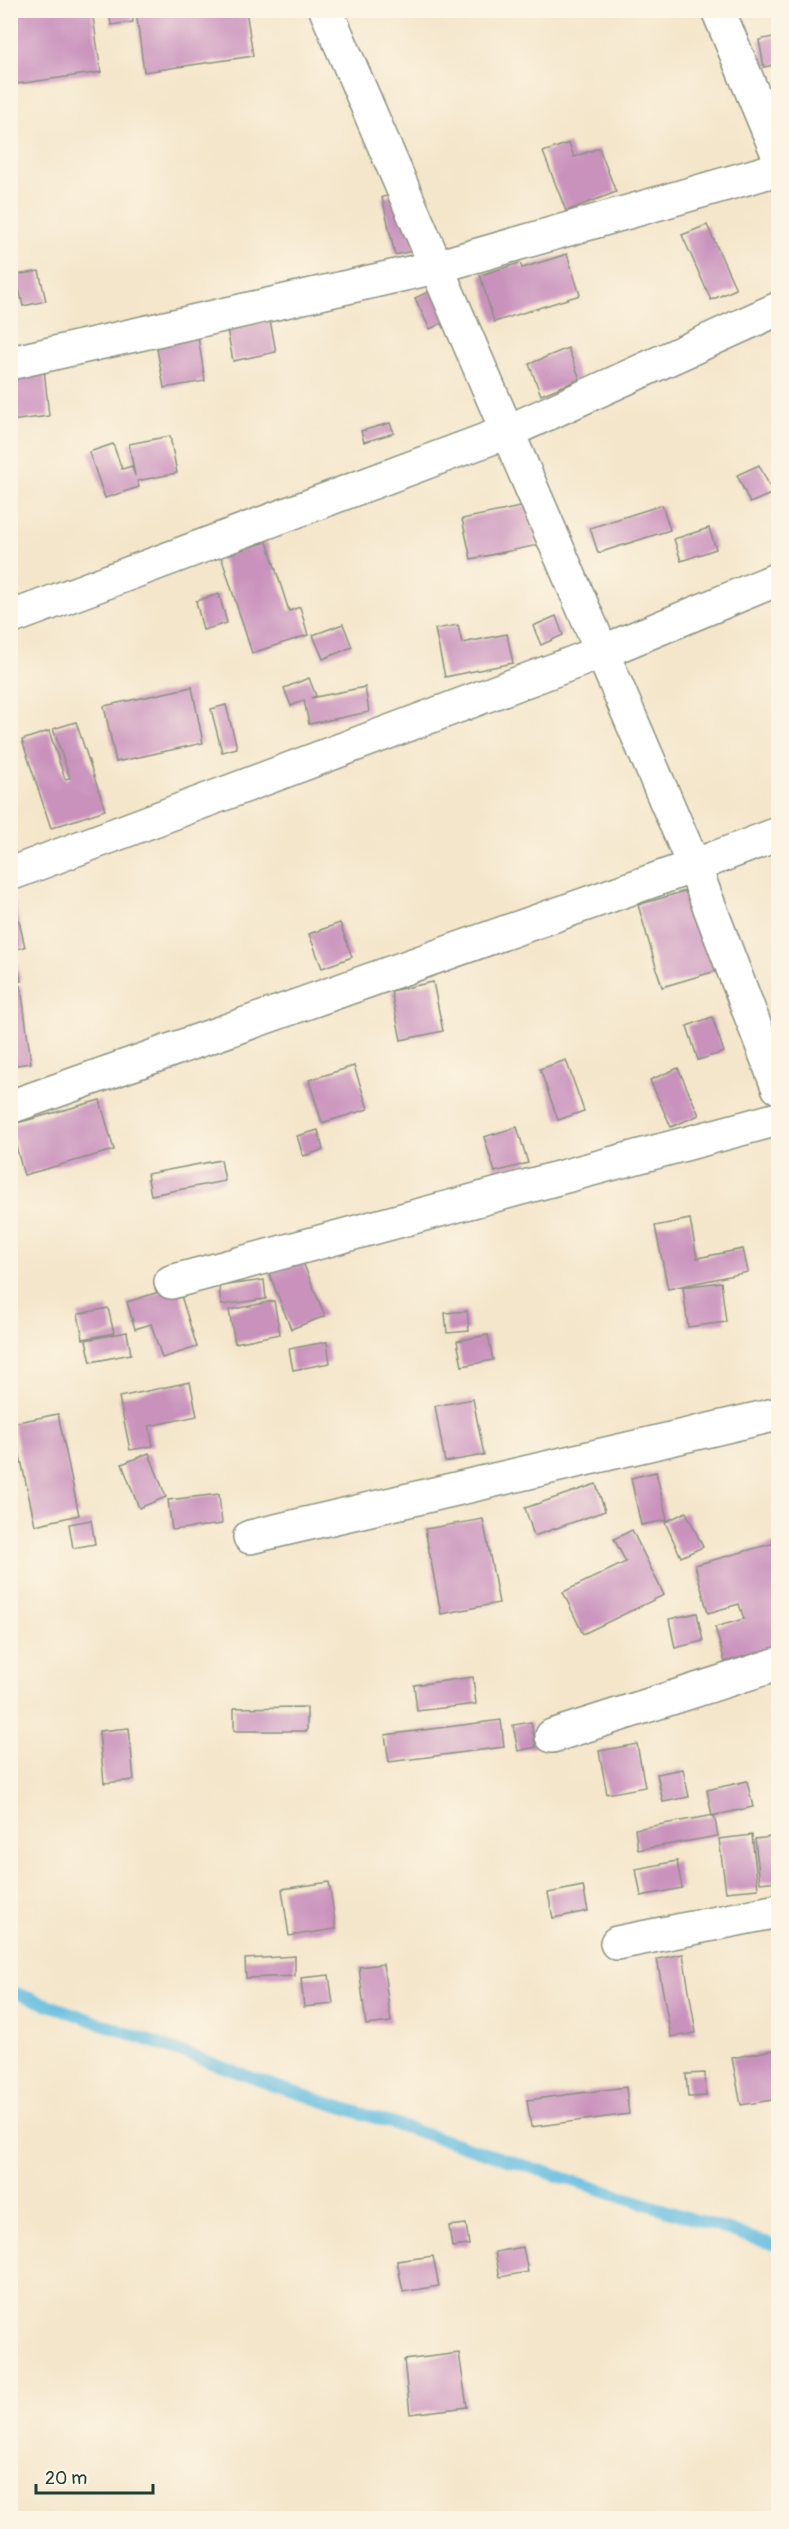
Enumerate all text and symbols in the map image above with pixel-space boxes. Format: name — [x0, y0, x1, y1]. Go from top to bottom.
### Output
scale bar — [36, 2457, 153, 2495]
text: 20 m — [45, 2467, 87, 2490]

